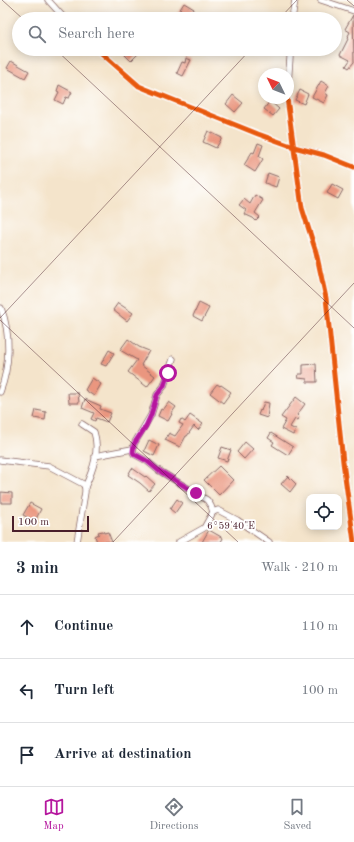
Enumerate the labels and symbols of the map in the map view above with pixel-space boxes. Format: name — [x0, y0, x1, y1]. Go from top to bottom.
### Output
north arrow — [258, 68, 294, 104]
route start — [159, 364, 177, 382]
route end — [187, 484, 205, 502]
scale bar — [12, 514, 89, 533]
text: 6°59'40"E — [207, 521, 255, 531]

